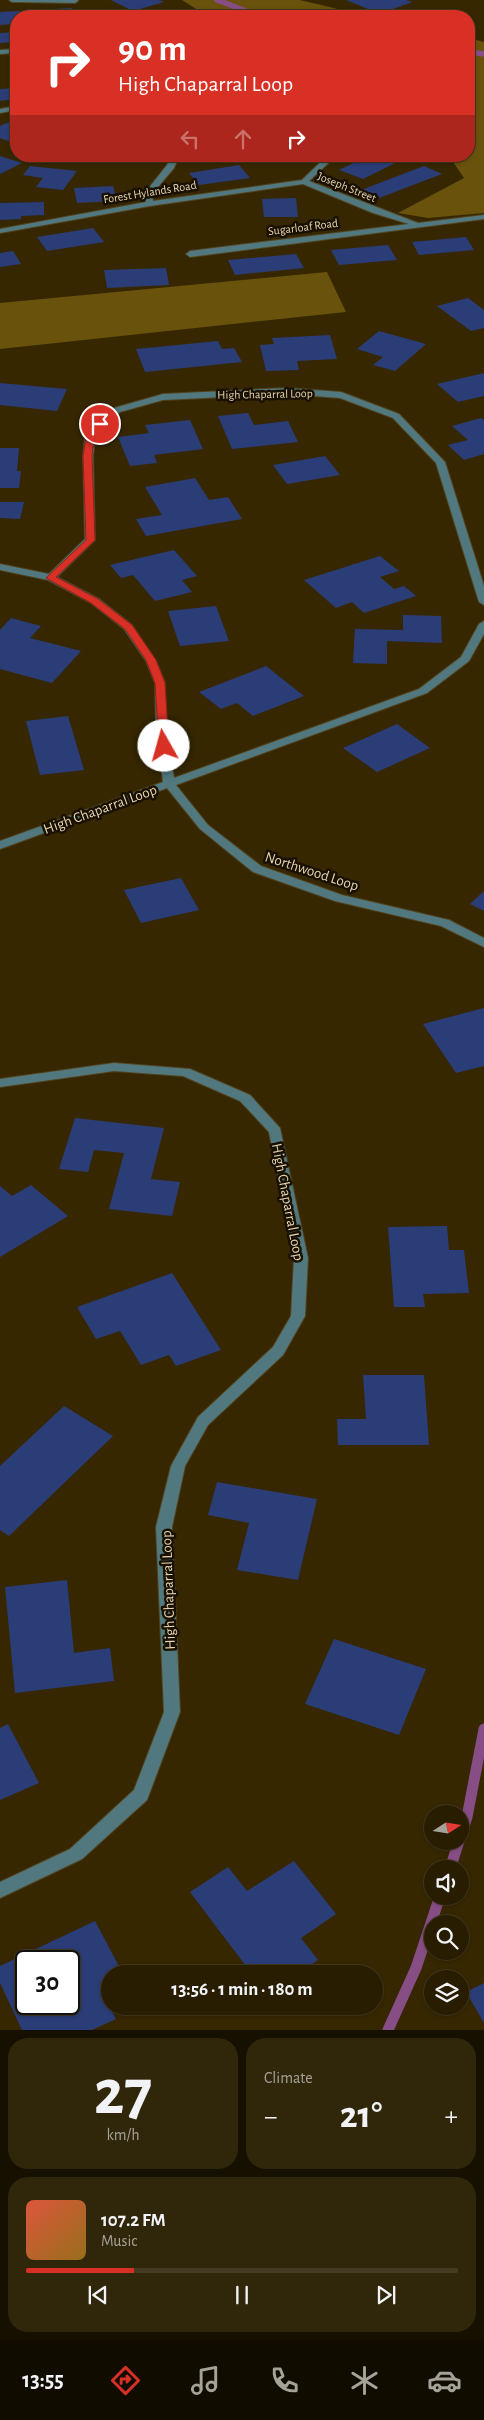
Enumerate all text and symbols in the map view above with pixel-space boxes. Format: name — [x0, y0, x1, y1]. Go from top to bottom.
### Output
icon: right — [35, 30, 100, 95]
text: 90 m — [118, 32, 187, 67]
text: High Chaparral Loop — [118, 73, 293, 95]
icon: left — [176, 125, 204, 153]
icon: ahead — [229, 125, 257, 153]
icon: right — [282, 125, 310, 153]
street label: Joseph Street — [316, 170, 378, 204]
street label: Forest Hylands Road — [103, 179, 198, 206]
street label: Sugarloaf Road — [267, 217, 339, 237]
street label: High Chaparral Loop — [217, 387, 313, 401]
pin — [79, 403, 121, 445]
icon: arrive — [86, 410, 114, 438]
position arrow — [137, 719, 189, 771]
street label: High Chaparral Loop — [41, 782, 159, 837]
street label: Northwood Loop — [263, 849, 361, 894]
street label: High Chaparral Loop — [269, 1142, 306, 1262]
street label: High Chaparral Loop — [159, 1530, 178, 1650]
north arrow — [424, 1805, 469, 1850]
map controls — [424, 1805, 469, 2015]
button: sound — [424, 1860, 469, 1905]
button: search — [424, 1915, 469, 1960]
speed limit sign: 30 — [15, 1950, 80, 2015]
button: layers — [424, 1970, 469, 2015]
text: 13:56 · 1 min · 180 m — [171, 1980, 313, 1999]
text: 27 — [94, 2061, 152, 2126]
text: Climate — [264, 2070, 313, 2086]
text: 21° — [340, 2097, 382, 2135]
text: − — [264, 2103, 277, 2131]
text: + — [445, 2103, 458, 2131]
text: km/h — [106, 2127, 140, 2143]
text: 107.2 FM — [101, 2211, 166, 2230]
text: Music — [101, 2233, 137, 2249]
icon: previous — [84, 2281, 112, 2309]
icon: pause — [228, 2281, 256, 2309]
icon: next — [372, 2281, 400, 2309]
icon: directions — [108, 2363, 143, 2398]
icon: music — [188, 2363, 223, 2398]
icon: phone — [267, 2363, 302, 2398]
icon: climate — [347, 2363, 382, 2398]
icon: car — [427, 2363, 462, 2398]
text: 13:55 — [22, 2369, 64, 2391]

